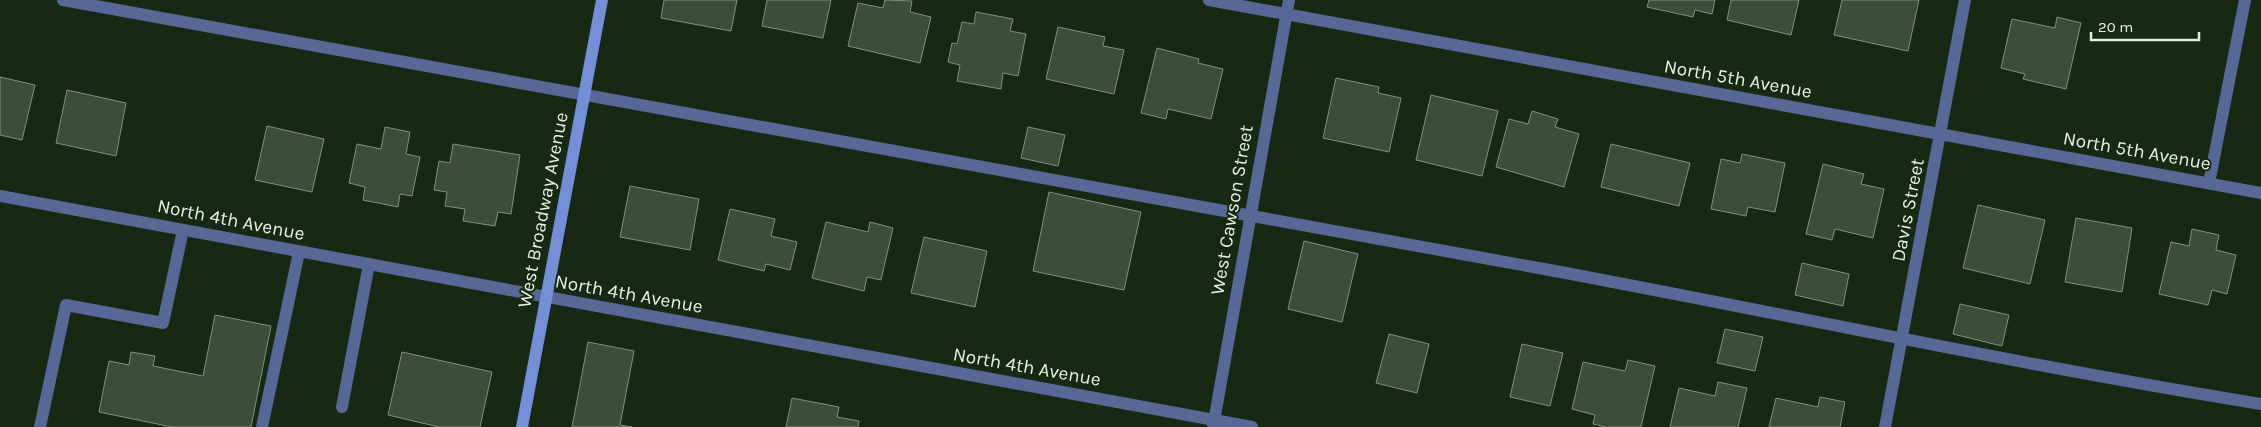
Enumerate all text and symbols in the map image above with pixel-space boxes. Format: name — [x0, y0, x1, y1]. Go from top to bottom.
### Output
scale bar — [2091, 10, 2198, 42]
text: 20 m — [2098, 18, 2133, 36]
street label: North 5th Avenue — [1662, 55, 1814, 103]
street label: West Broadway Avenue — [513, 110, 573, 310]
street label: West Cawson Street — [1206, 123, 1258, 297]
street label: North 5th Avenue — [2061, 127, 2213, 175]
street label: Davis Street — [1887, 156, 1929, 264]
street label: North 4th Avenue — [155, 195, 307, 245]
street label: North 4th Avenue — [553, 270, 705, 318]
street label: North 4th Avenue — [951, 343, 1103, 391]

